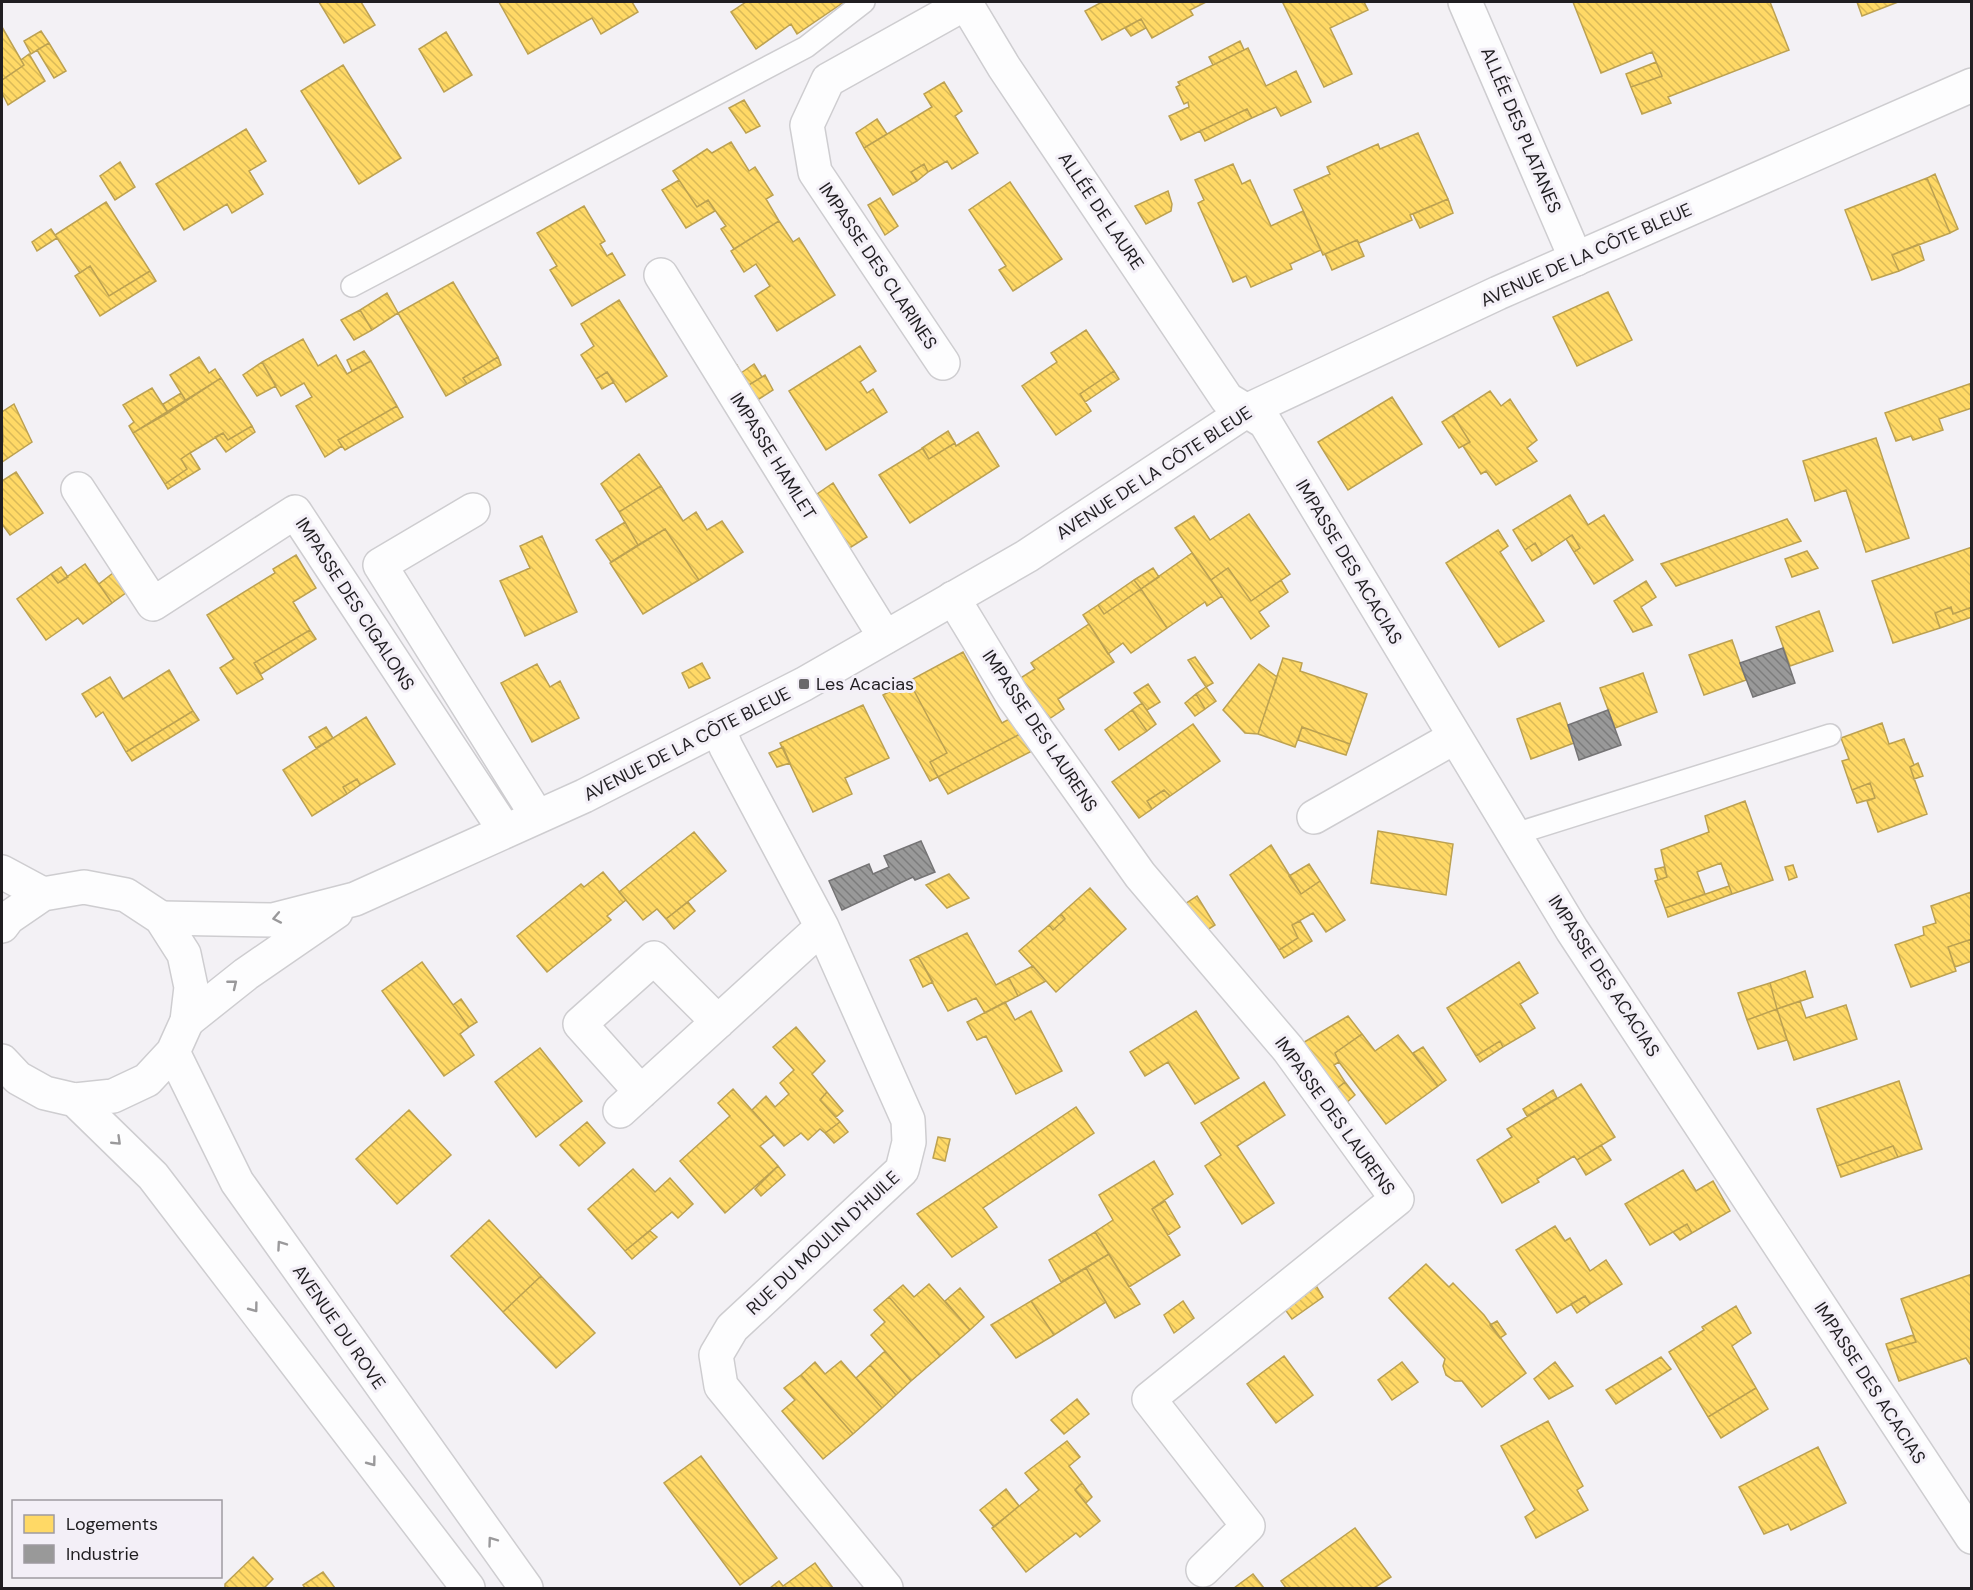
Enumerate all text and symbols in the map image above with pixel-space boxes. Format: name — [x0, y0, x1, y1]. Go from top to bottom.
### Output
street label: ALLÉE DES PLATANES — [1475, 43, 1567, 217]
street label: ALLÉE DE LAURE — [1053, 148, 1149, 274]
street label: IMPASSE DES CLARINES — [813, 178, 943, 354]
street label: AVENUE DE LA CÔTE BLEUE — [1477, 197, 1695, 313]
street label: IMPASSE HAMLET — [724, 388, 822, 524]
street label: AVENUE DE LA CÔTE BLEUE — [1051, 401, 1257, 545]
street label: IMPASSE DES ACACIAS — [1290, 475, 1408, 649]
street label: IMPASSE DES CIGALONS — [290, 513, 420, 695]
street label: IMPASSE DES LAURENS — [977, 645, 1103, 817]
place label: Les Acacias — [816, 672, 914, 696]
marker: Les Acacias — [797, 677, 811, 691]
street label: AVENUE DE LA CÔTE BLEUE — [580, 681, 794, 807]
street label: IMPASSE DES ACACIAS — [1543, 890, 1665, 1062]
one-way arrow — [273, 911, 283, 924]
one-way arrow — [226, 981, 237, 992]
street label: IMPASSE DES LAURENS — [1269, 1032, 1401, 1200]
one-way arrow — [110, 1134, 121, 1145]
street label: RUE DU MOULIN D'HUILE — [741, 1166, 905, 1320]
one-way arrow — [277, 1241, 288, 1252]
street label: AVENUE DU ROVE — [287, 1260, 391, 1394]
street label: IMPASSE DES ACACIAS — [1809, 1297, 1931, 1469]
one-way arrow — [246, 1301, 257, 1312]
one-way arrow — [365, 1456, 376, 1467]
legend — [12, 1500, 222, 1578]
text: Logements — [66, 1512, 158, 1536]
one-way arrow — [488, 1536, 499, 1547]
text: Industrie — [66, 1542, 139, 1566]

